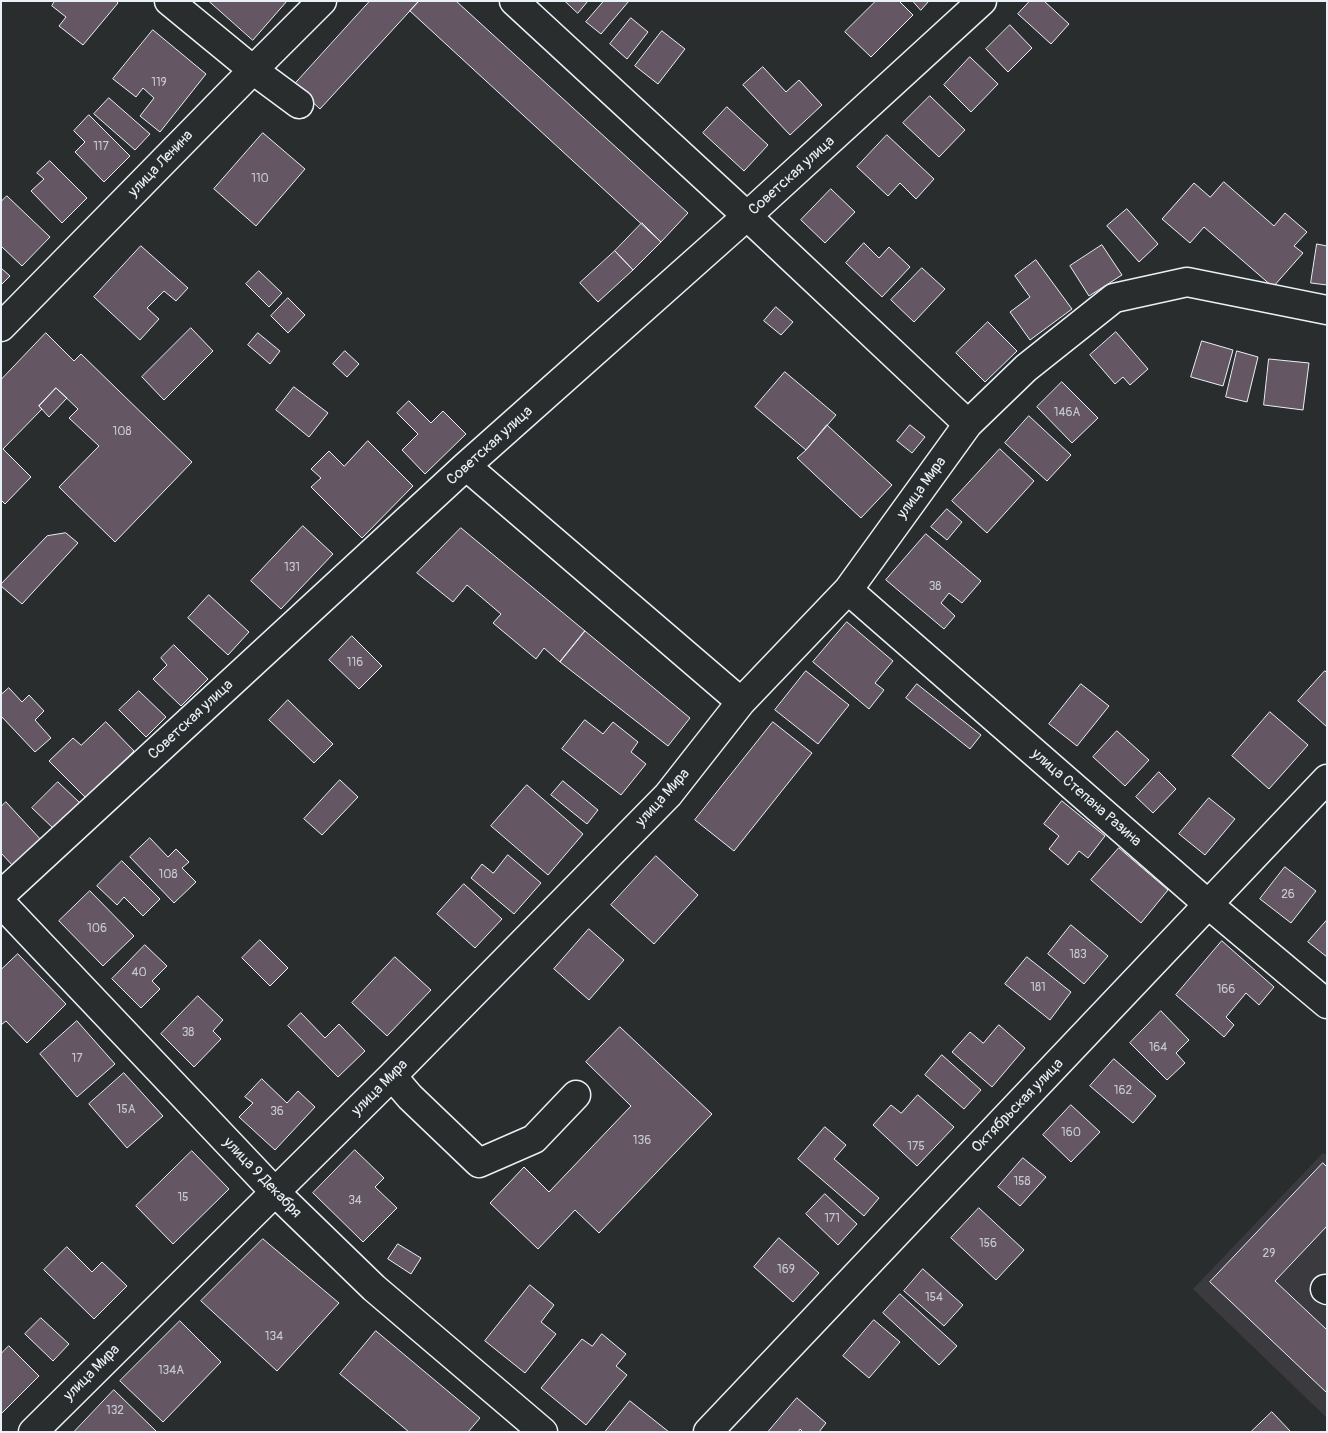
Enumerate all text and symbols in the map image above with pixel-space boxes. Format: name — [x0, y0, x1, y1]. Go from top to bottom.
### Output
house number: 119 — [151, 76, 167, 90]
street label: улица Ленина — [125, 127, 197, 201]
street label: Советская улица — [745, 133, 839, 219]
house number: 117 — [93, 140, 109, 154]
house number: 110 — [251, 172, 269, 186]
street label: Советская улица — [443, 403, 537, 489]
house number: 146А — [1054, 406, 1080, 420]
house number: 108 — [113, 425, 131, 439]
street label: улица Мира — [894, 454, 950, 522]
house number: 131 — [284, 561, 300, 575]
house number: 38 — [929, 580, 941, 594]
house number: 116 — [347, 656, 363, 670]
street label: Советская улица — [145, 676, 237, 764]
street label: улица Степана Разина — [1027, 745, 1145, 851]
street label: улица Мира — [632, 765, 694, 831]
house number: 108 — [159, 868, 177, 882]
house number: 26 — [1281, 888, 1295, 902]
house number: 106 — [87, 922, 107, 936]
house number: 183 — [1069, 948, 1087, 962]
house number: 40 — [131, 966, 147, 980]
house number: 181 — [1030, 981, 1046, 995]
house number: 166 — [1217, 983, 1235, 997]
house number: 38 — [182, 1026, 194, 1040]
house number: 164 — [1149, 1041, 1167, 1055]
house number: 17 — [71, 1052, 83, 1066]
street label: Октябрьская улица — [968, 1055, 1068, 1157]
street label: улица Мира — [348, 1056, 412, 1120]
house number: 162 — [1114, 1084, 1132, 1098]
house number: 15А — [117, 1103, 135, 1117]
house number: 36 — [270, 1105, 284, 1119]
house number: 160 — [1061, 1126, 1081, 1140]
street label: улица 9 Декабря — [219, 1134, 305, 1222]
house number: 136 — [633, 1134, 651, 1148]
house number: 175 — [907, 1140, 925, 1154]
house number: 158 — [1013, 1175, 1031, 1189]
house number: 15 — [177, 1191, 189, 1205]
house number: 34 — [348, 1194, 362, 1208]
house number: 171 — [824, 1212, 840, 1226]
house number: 156 — [979, 1237, 997, 1251]
house number: 29 — [1263, 1247, 1275, 1261]
house number: 169 — [777, 1263, 795, 1277]
house number: 154 — [925, 1291, 943, 1305]
house number: 134 — [265, 1330, 283, 1344]
street label: улица Мира — [60, 1341, 124, 1405]
house number: 134А — [158, 1364, 184, 1378]
house number: 132 — [106, 1404, 124, 1418]

